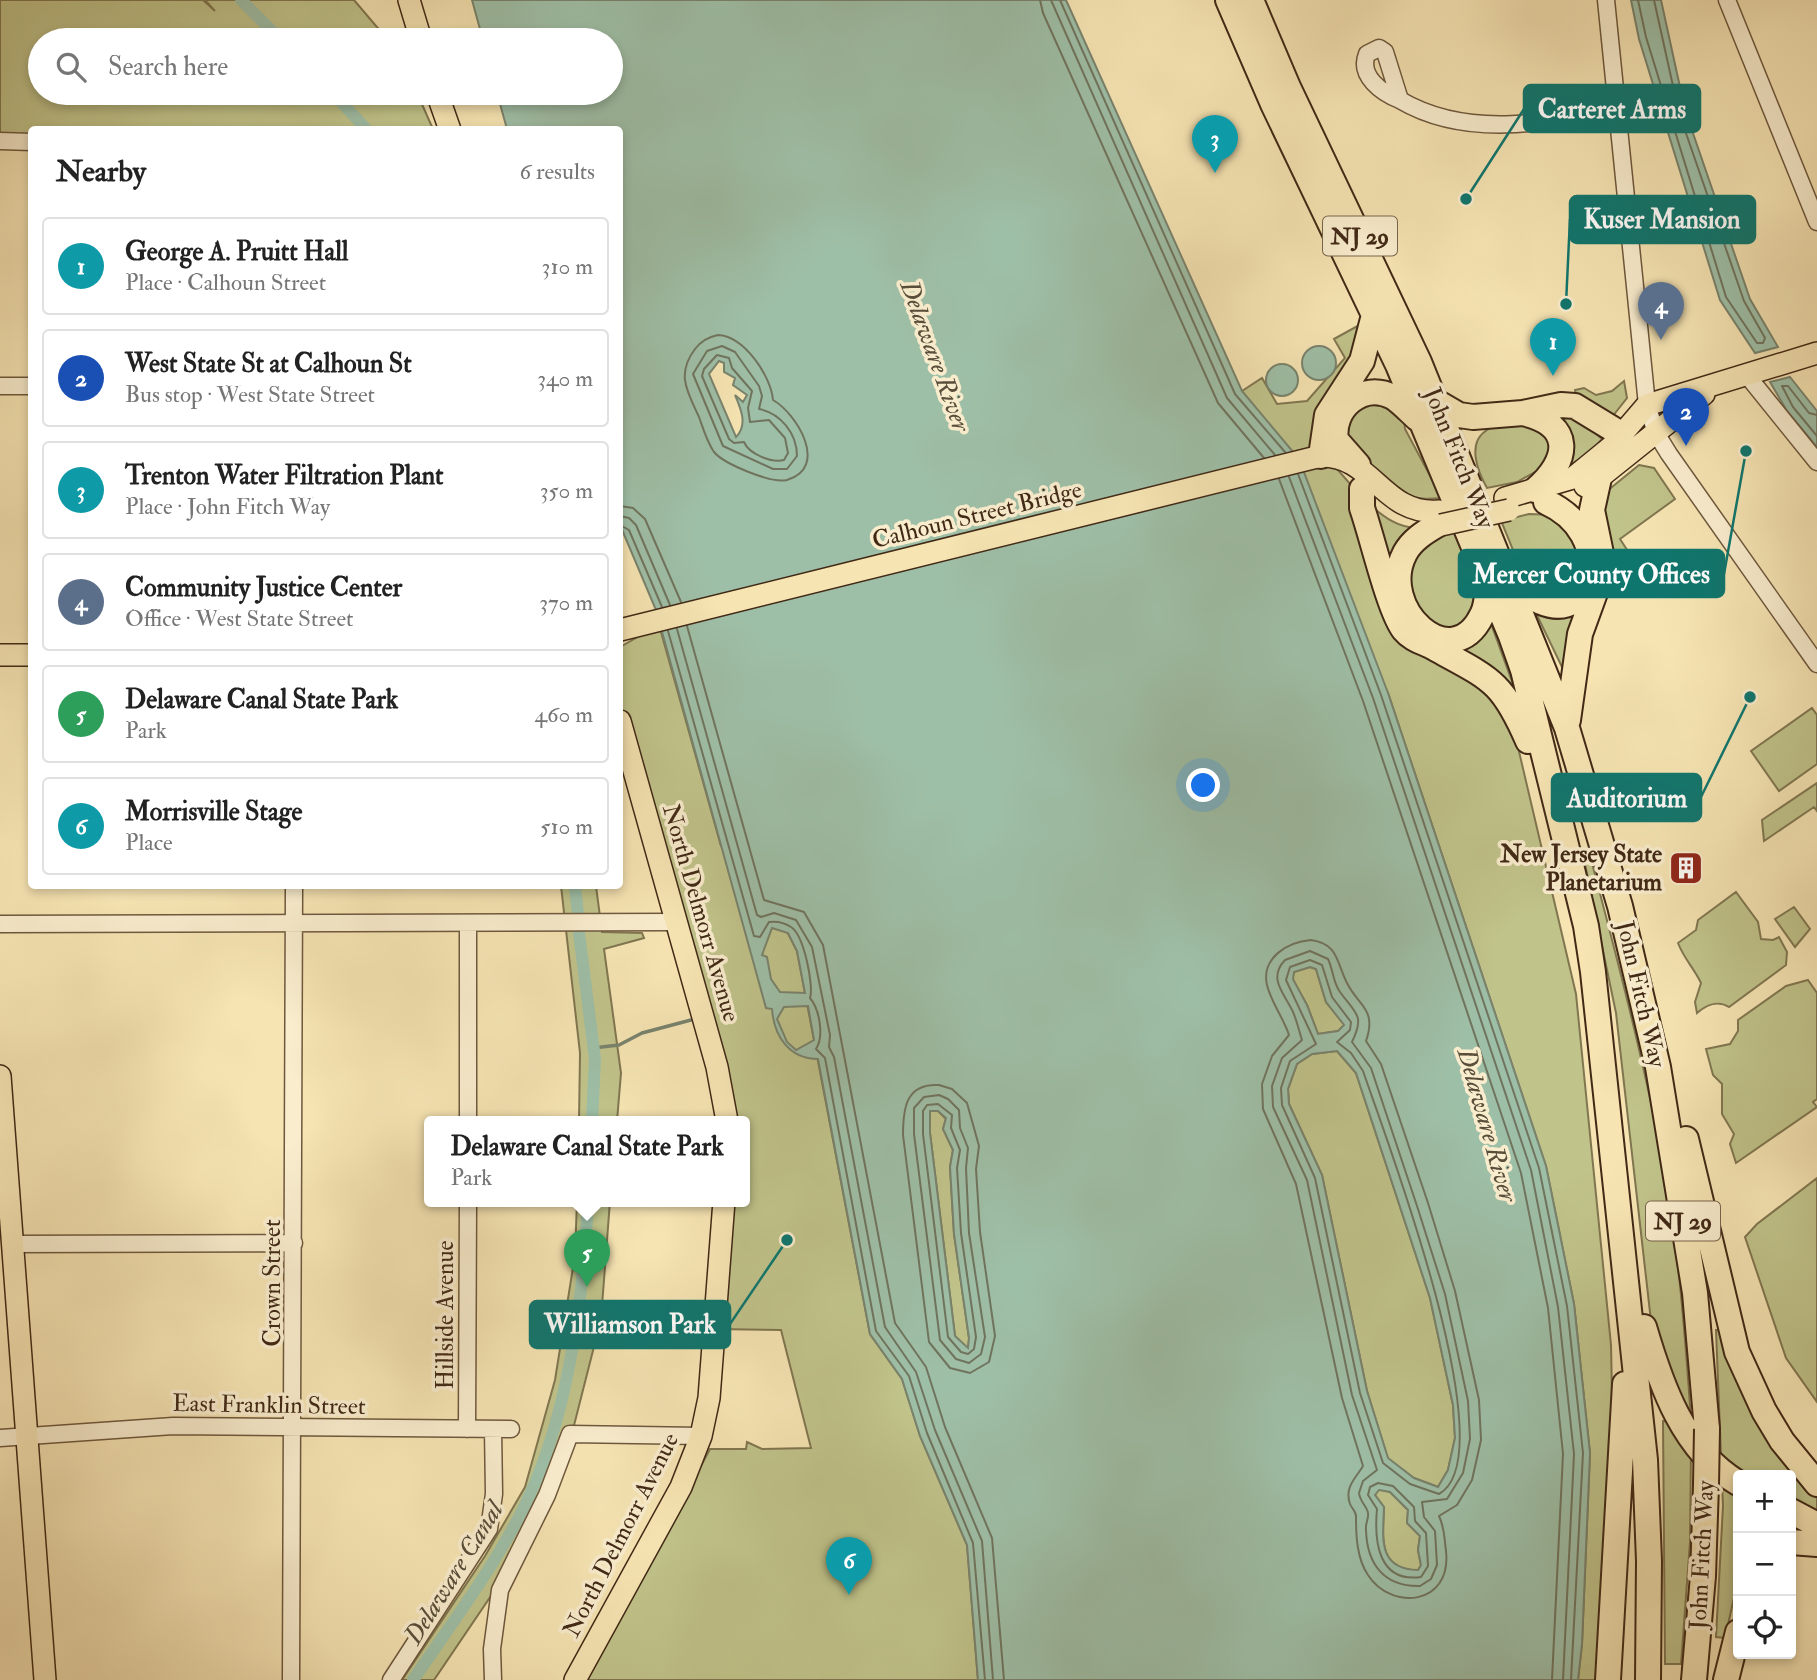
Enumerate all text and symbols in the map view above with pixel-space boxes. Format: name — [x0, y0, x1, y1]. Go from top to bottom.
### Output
search box — [28, 28, 623, 105]
icon: search — [52, 48, 90, 86]
text: Search here — [108, 51, 228, 83]
callout: Carteret Arms — [1524, 85, 1700, 132]
text: Carteret Arms — [1538, 94, 1686, 126]
pin: 3 — [1192, 115, 1238, 173]
text: Nearby — [56, 153, 146, 190]
text: 6 results — [520, 157, 595, 186]
callout: Kuser Mansion — [1570, 196, 1755, 243]
text: Kuser Mansion — [1584, 204, 1741, 236]
road number: NJ 29 — [1323, 216, 1397, 256]
text: George A. Pruitt Hall — [125, 236, 349, 268]
text: 1 — [77, 252, 85, 281]
text: 310 m — [542, 252, 593, 281]
text: Place · Calhoun Street — [125, 268, 326, 297]
water label: Delaware River — [893, 275, 978, 437]
pin: 4 — [1638, 282, 1684, 340]
pin: 1 — [1530, 318, 1576, 376]
text: West State St at Calhoun St — [125, 348, 412, 380]
text: 2 — [75, 364, 87, 393]
text: 340 m — [537, 364, 593, 393]
text: Bus stop · West State Street — [125, 380, 375, 409]
street label: John Fitch Way — [1416, 382, 1502, 533]
pin: 2 — [1663, 388, 1709, 446]
text: Trenton Water Filtration Plant — [125, 460, 443, 492]
street label: Calhoun Street Bridge — [869, 474, 1085, 556]
text: 3 — [77, 476, 85, 505]
text: 350 m — [540, 476, 593, 505]
text: Place · John Fitch Way — [125, 492, 330, 521]
callout: Mercer County Offices — [1459, 550, 1724, 597]
text: Mercer County Offices — [1471, 559, 1710, 592]
text: Community Justice Center — [125, 572, 402, 604]
text: 4 — [75, 588, 87, 617]
text: 370 m — [539, 588, 593, 617]
text: Office · West State Street — [125, 604, 354, 633]
text: Delaware Canal State Park — [125, 684, 398, 716]
text: 5 — [76, 700, 86, 729]
text: 460 m — [535, 700, 593, 729]
text: Park — [125, 716, 167, 745]
your location — [1186, 768, 1220, 802]
callout: Auditorium — [1552, 774, 1701, 821]
text: Auditorium — [1566, 783, 1688, 815]
text: Morrisville Stage — [125, 796, 302, 828]
street label: North Delmorr Avenue — [655, 801, 747, 1025]
text: 6 — [75, 812, 87, 841]
text: 510 m — [540, 812, 593, 841]
text: Place — [125, 828, 173, 857]
place label: New Jersey State Planetarium — [1499, 839, 1662, 898]
building icon: New Jersey State Planetarium — [1667, 849, 1705, 887]
street label: John Fitch Way — [1609, 917, 1673, 1071]
water label: Delaware River — [1449, 1043, 1525, 1207]
popup — [424, 1116, 750, 1207]
text: Delaware Canal State Park — [450, 1131, 724, 1163]
text: Park — [450, 1163, 492, 1192]
road number: NJ 29 — [1646, 1202, 1720, 1240]
street label: Crown Street — [257, 1219, 288, 1347]
pin: 5 — [564, 1229, 610, 1287]
street label: Hillside Avenue — [430, 1240, 461, 1390]
callout: Williamson Park — [530, 1301, 730, 1348]
text: Williamson Park — [543, 1309, 717, 1341]
street label: East Franklin Street — [172, 1388, 366, 1422]
street label: North Delmorr Avenue — [556, 1428, 686, 1642]
map controls — [1733, 1470, 1796, 1659]
button: + — [1733, 1470, 1796, 1533]
street label: John Fitch Way — [1683, 1479, 1721, 1631]
water label: Delaware Canal — [397, 1494, 511, 1651]
button: − — [1733, 1533, 1796, 1596]
pin: 6 — [826, 1537, 872, 1595]
button: locate — [1733, 1596, 1796, 1659]

